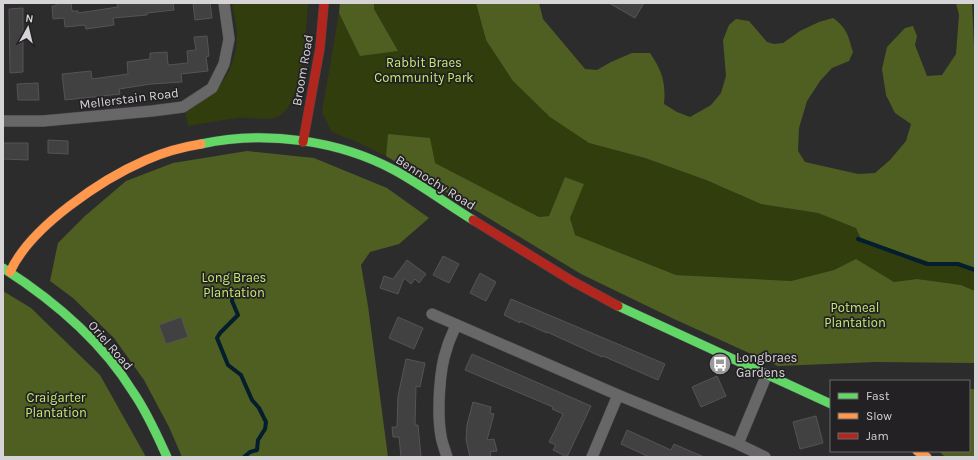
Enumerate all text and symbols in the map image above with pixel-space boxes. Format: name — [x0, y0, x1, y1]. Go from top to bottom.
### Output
north arrow — [8, 8, 48, 48]
text: N — [25, 12, 34, 26]
street label: Broom Road — [289, 33, 316, 107]
park label: Rabbit Braes Community Park — [374, 55, 474, 85]
street label: Mellerstain Road — [79, 85, 180, 112]
street label: Bennochy Road — [393, 152, 478, 213]
park label: Long Braes Plantation — [202, 270, 267, 300]
park label: Potmeal Plantation — [824, 300, 886, 330]
street label: Oriel Road — [85, 318, 136, 373]
place label: Longbraes Gardens — [736, 350, 798, 380]
bus stop icon: Longbraes Gardens — [707, 351, 733, 377]
legend — [830, 380, 970, 452]
text: Fast — [866, 389, 890, 403]
park label: Craigarter Plantation — [25, 390, 87, 420]
text: Slow — [866, 409, 892, 423]
text: Jam — [866, 429, 889, 443]

